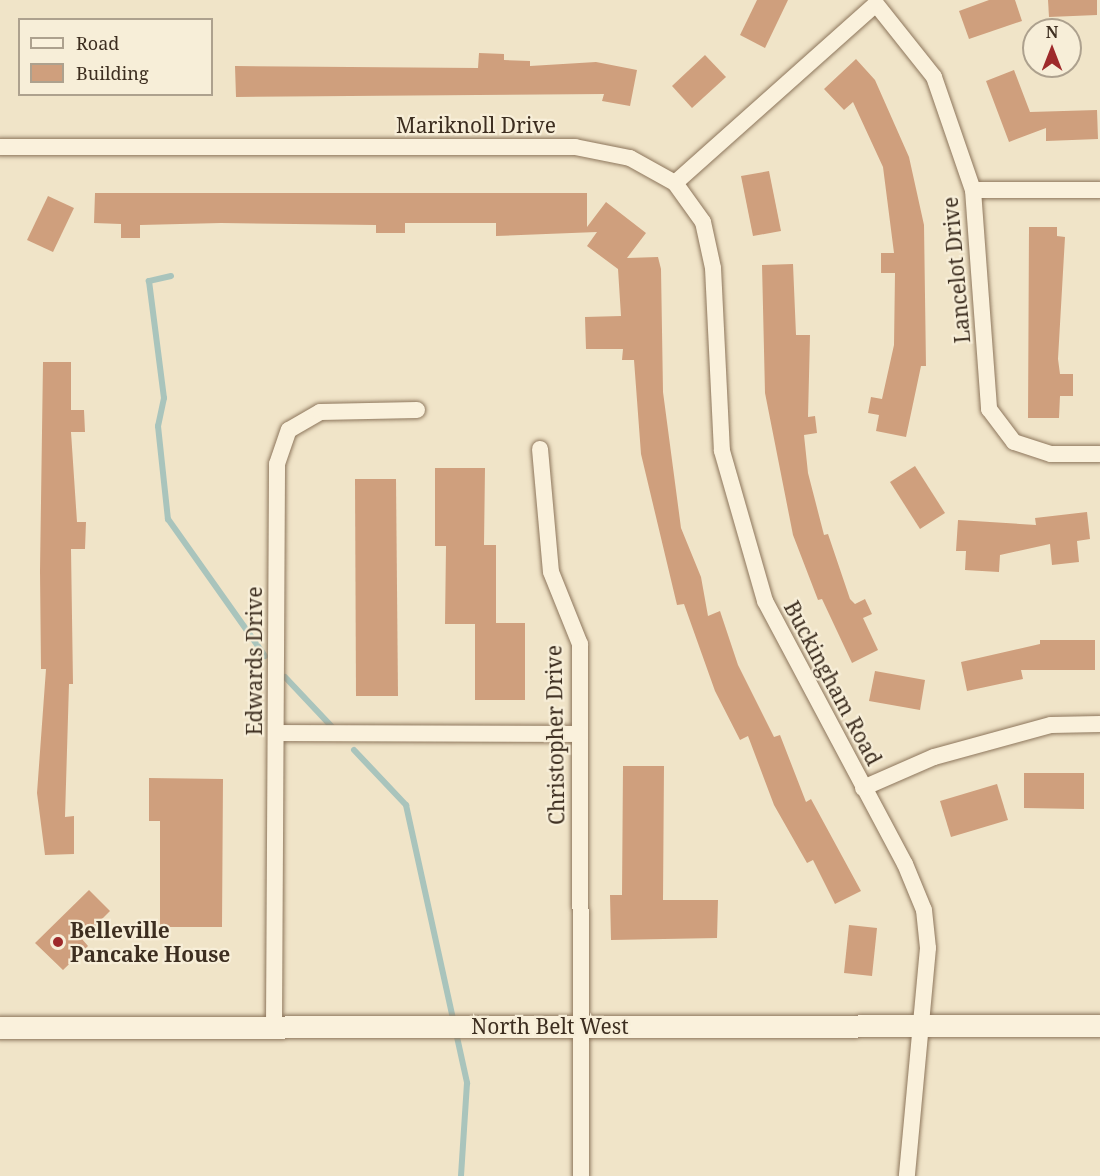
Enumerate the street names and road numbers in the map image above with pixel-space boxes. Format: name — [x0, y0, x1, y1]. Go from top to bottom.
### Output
street label: Mariknoll Drive — [396, 112, 556, 138]
street label: Lancelot Drive — [937, 196, 975, 344]
street label: Edwards Drive — [241, 587, 267, 735]
street label: Buckingham Road — [779, 597, 887, 769]
street label: Christopher Drive — [541, 645, 569, 825]
street label: North Belt West — [471, 1013, 629, 1039]

